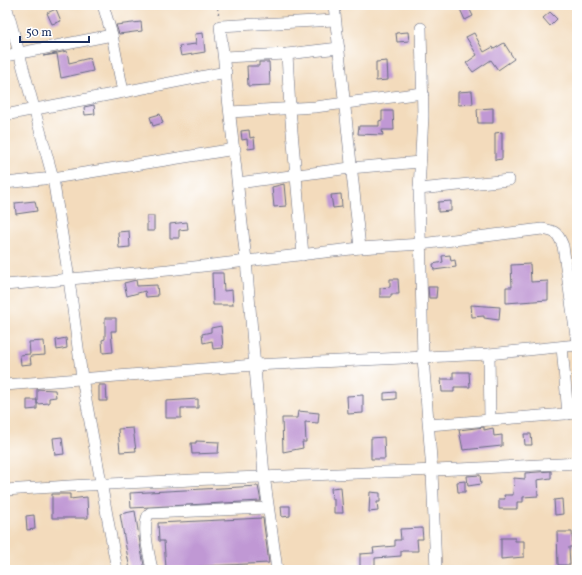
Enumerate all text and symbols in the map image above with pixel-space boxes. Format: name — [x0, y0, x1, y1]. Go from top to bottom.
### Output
scale bar — [20, 18, 89, 44]
text: 50 m — [26, 25, 52, 41]

